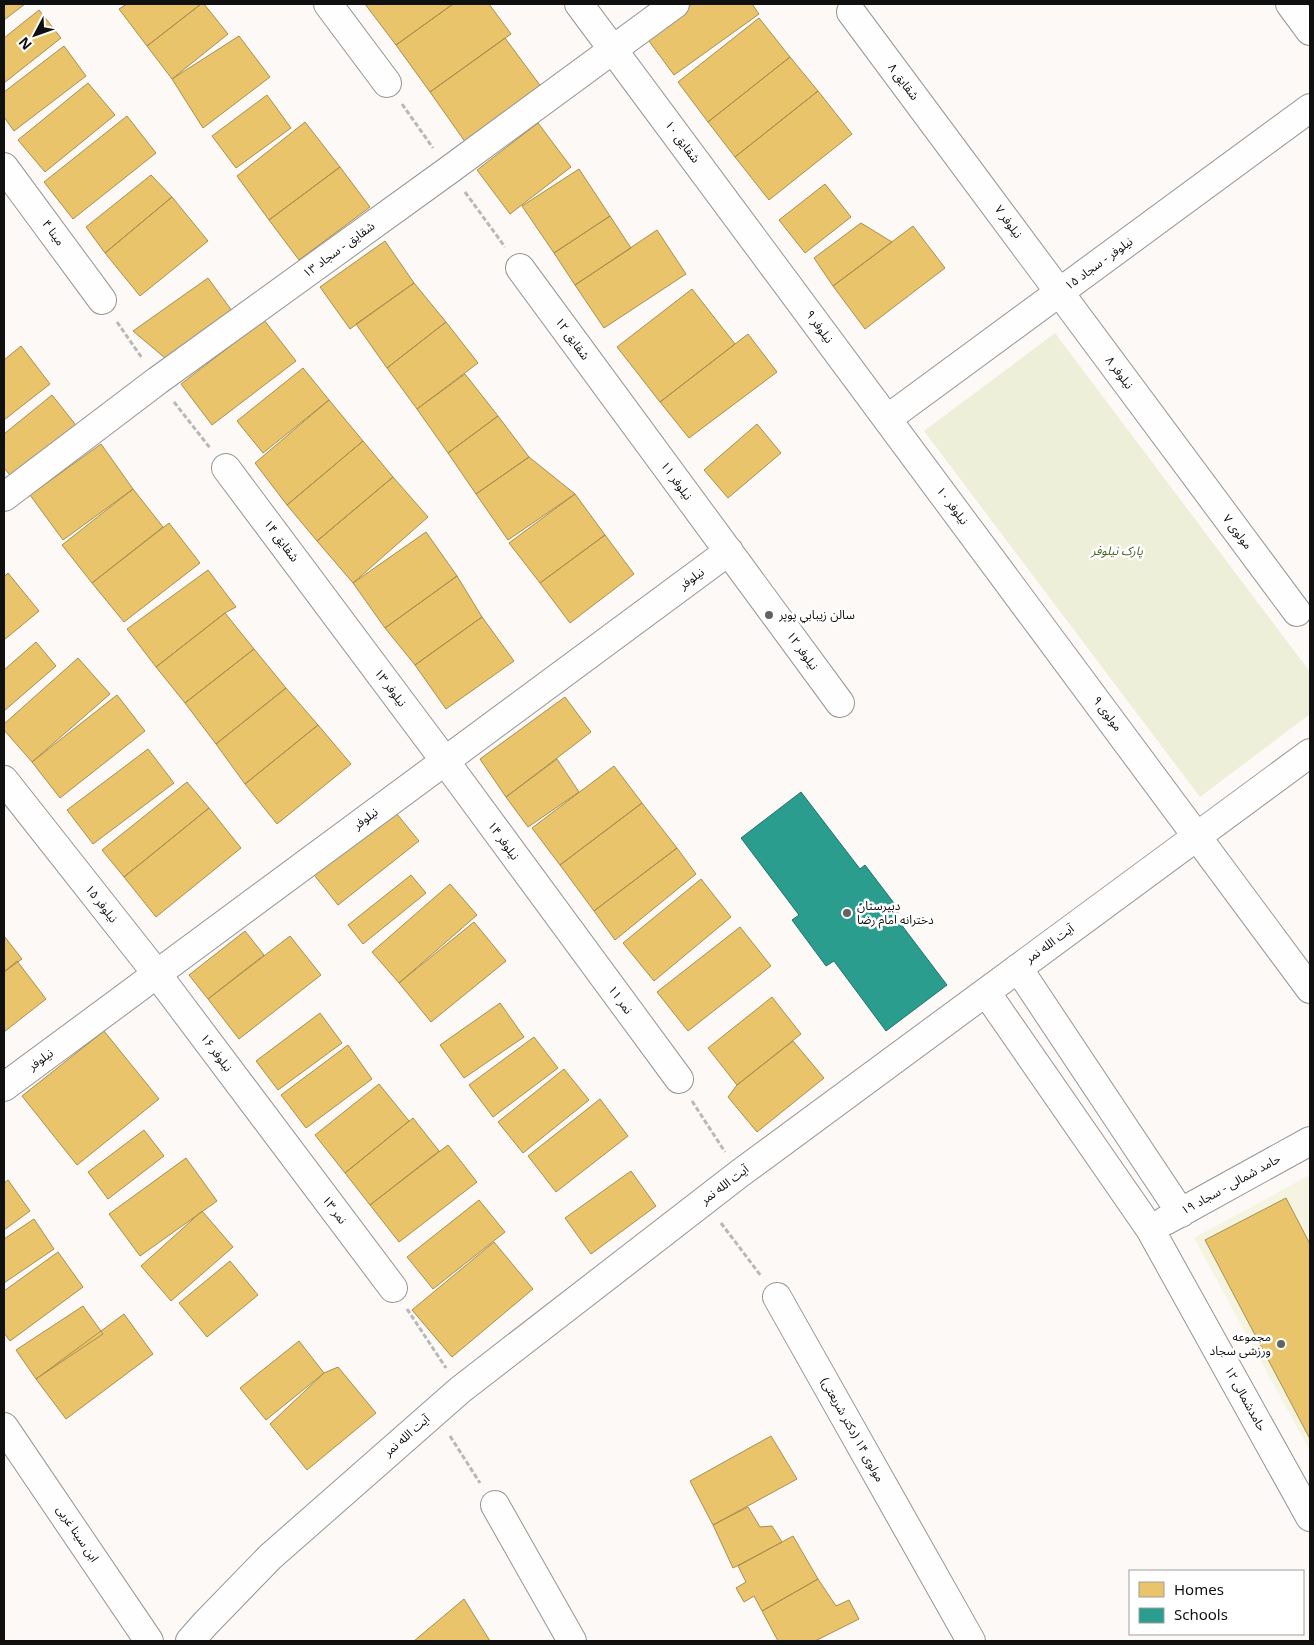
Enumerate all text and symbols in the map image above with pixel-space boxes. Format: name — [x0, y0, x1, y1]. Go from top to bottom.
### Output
north arrow — [10, 10, 60, 60]
text: N — [11, 29, 40, 57]
street label: شقایق ۸ — [880, 58, 926, 106]
street label: شقایق ۱۰ — [657, 115, 707, 169]
street label: نیلوفر ۷ — [987, 200, 1029, 244]
street label: مینا ۴ — [35, 214, 71, 252]
street label: شقایق - سجاد ۱۳ — [297, 215, 381, 285]
street label: نیلوفر - سجاد ۱۵ — [1059, 230, 1139, 298]
street label: نیلوفر ۹ — [798, 305, 840, 349]
street label: شقایق ۱۲ — [547, 312, 597, 366]
street label: نیلوفر ۸ — [1098, 351, 1140, 395]
street label: نیلوفر ۱۱ — [653, 456, 699, 506]
street label: نیلوفر ۱۰ — [929, 481, 975, 531]
street label: مولوی ۷ — [1215, 509, 1259, 555]
street label: شقایق ۱۴ — [256, 514, 306, 568]
park label: پارک نیلوفر — [1090, 539, 1143, 564]
street label: نیلوفر — [673, 561, 710, 598]
place label: سالن زيبابي پوپر — [778, 603, 855, 628]
marker: سالن زيبابي پوپر — [763, 609, 775, 621]
street label: نیلوفر ۱۲ — [779, 626, 825, 676]
street label: نیلوفر ۱۳ — [367, 663, 413, 713]
street label: مولوی ۹ — [1085, 691, 1129, 737]
street label: نیلوفر — [347, 801, 384, 838]
street label: نیلوفر ۱۴ — [480, 816, 526, 866]
street label: نیلوفر ۱۵ — [78, 879, 124, 929]
place label: دبیرستان دخترانه امام رضا — [857, 894, 934, 933]
marker: دبیرستان دخترانه امام رضا — [841, 907, 853, 919]
street label: آیت الله نمر — [1019, 917, 1080, 971]
street label: نمر ۱۱ — [601, 980, 639, 1020]
street label: نیلوفر ۱۶ — [193, 1028, 239, 1078]
street label: نیلوفر — [22, 1042, 59, 1079]
street label: حامد شمالی - سجاد ۱۹ — [1176, 1147, 1286, 1223]
street label: آیت الله نمر — [694, 1158, 755, 1212]
street label: نمر ۱۳ — [314, 1190, 354, 1230]
place label: مجموعه ورزشی سجاد — [1210, 1325, 1271, 1364]
marker: مجموعه ورزشی سجاد — [1275, 1338, 1287, 1350]
street label: حامدشمالی ۱۲ — [1217, 1362, 1273, 1436]
street label: مولوی ۱۴ (دکتر شریعتی) — [813, 1373, 891, 1487]
street label: آیت الله نمر — [377, 1408, 437, 1464]
street label: ابن سینا غربی — [48, 1500, 106, 1568]
legend — [1129, 1570, 1304, 1635]
text: Homes — [1174, 1574, 1224, 1606]
text: Schools — [1174, 1599, 1228, 1631]

